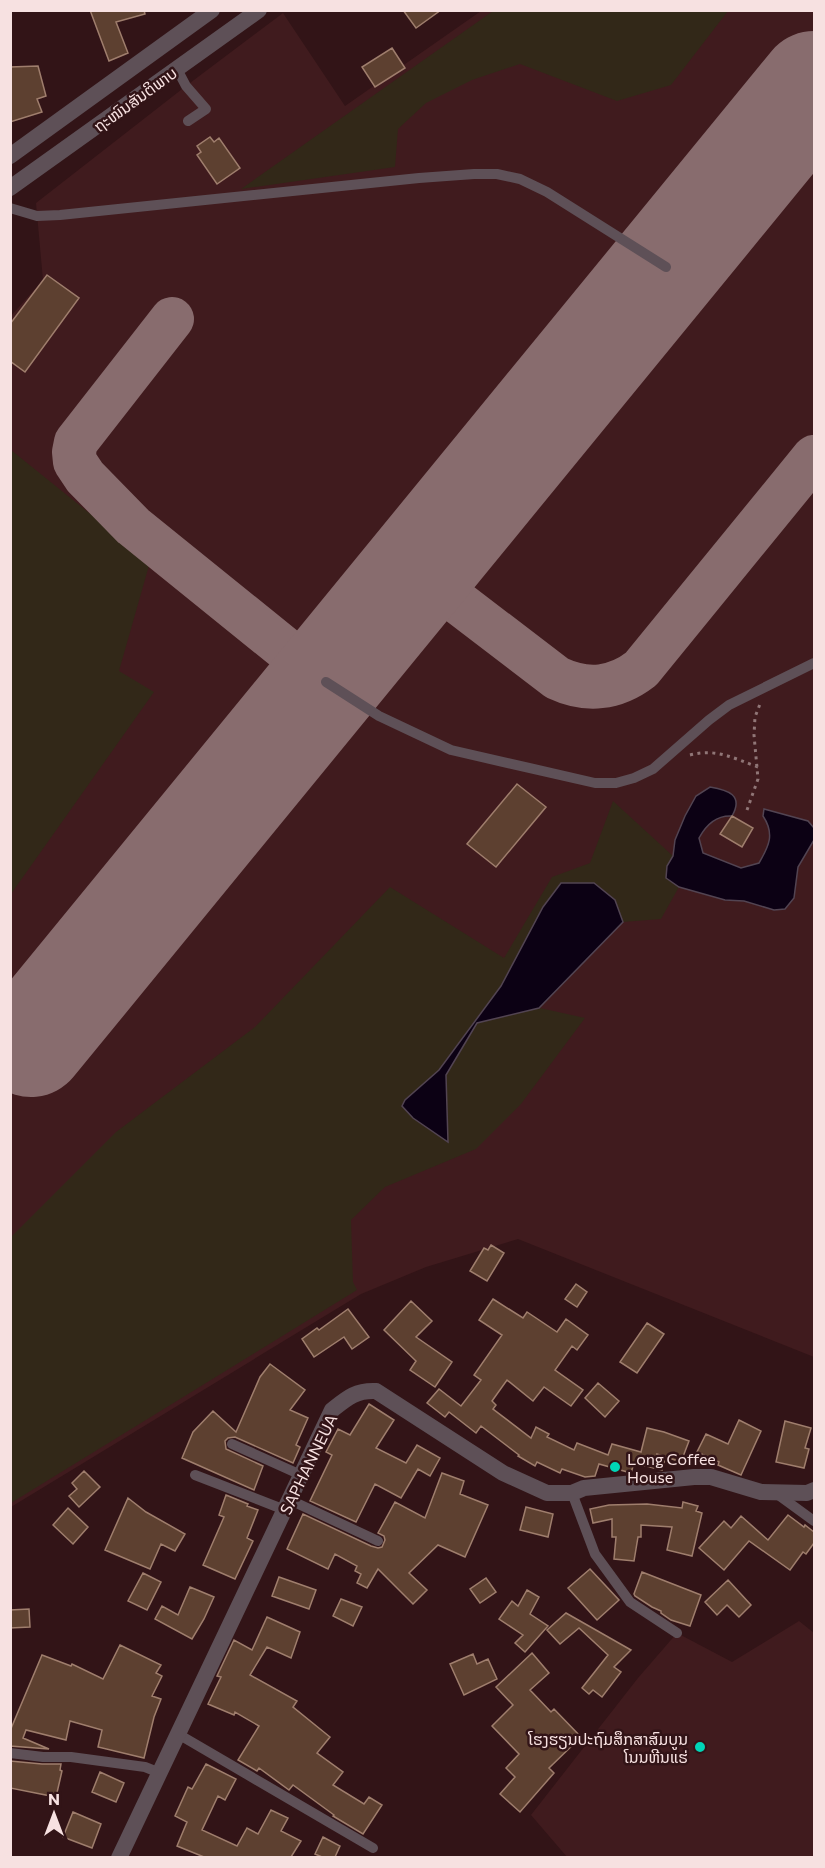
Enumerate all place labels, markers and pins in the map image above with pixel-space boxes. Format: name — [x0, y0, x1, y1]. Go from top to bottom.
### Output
place label: Long Coffee House — [627, 1449, 716, 1486]
marker: Long Coffee House — [608, 1460, 622, 1474]
place label: ໂຮງຮຽນປະຖົມສຶກສາສົມບູນ ໂນນຫີນແຮ່ — [527, 1729, 688, 1766]
marker: ໂຮງຮຽນປະຖົມສຶກສາສົມບູນ ໂນນຫີນແຮ່ — [693, 1740, 707, 1754]

